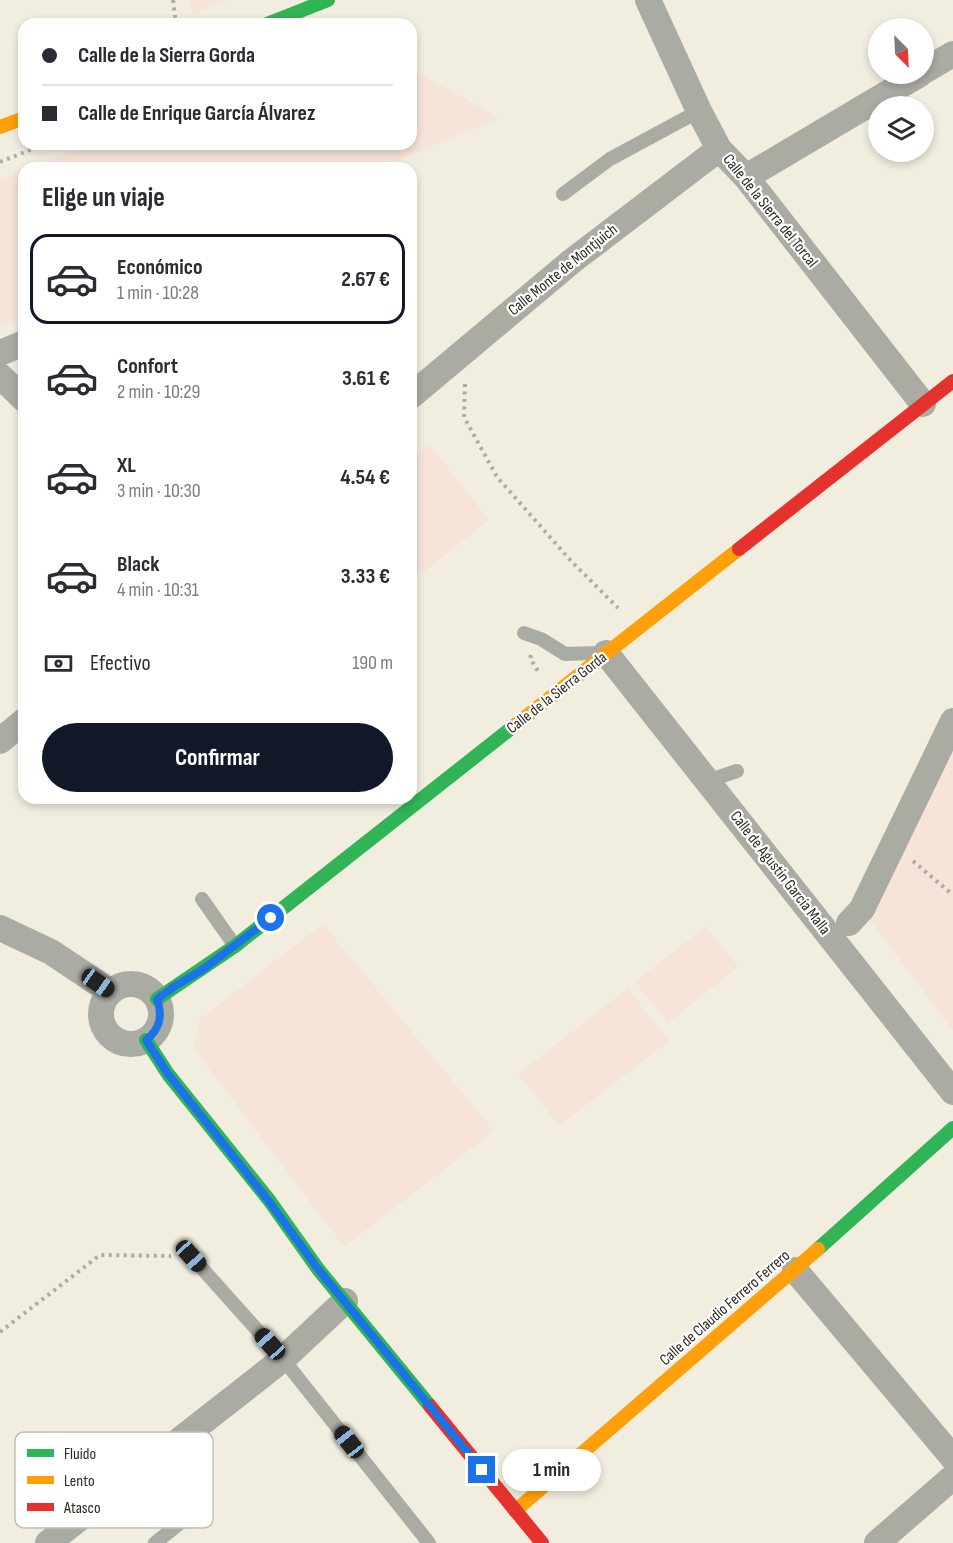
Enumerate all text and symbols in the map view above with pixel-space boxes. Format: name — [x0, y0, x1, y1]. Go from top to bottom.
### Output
north arrow — [868, 18, 934, 84]
map controls — [868, 18, 934, 162]
text: Calle de la Sierra Gorda — [78, 42, 255, 69]
button: layers — [868, 96, 934, 162]
text: Calle de Enrique García Álvarez — [78, 100, 315, 127]
street label: Calle de la Sierra del Torcal — [719, 151, 821, 271]
text: Elige un viaje — [42, 182, 165, 214]
street label: Calle Monte de Montjuich — [505, 220, 621, 320]
icon: car — [45, 252, 99, 306]
text: Económico — [117, 254, 203, 281]
text: 2.67 € — [341, 266, 390, 293]
text: 1 min · 10:28 — [117, 281, 199, 305]
icon: car — [45, 351, 99, 405]
text: Confort — [117, 353, 178, 380]
text: 3.61 € — [342, 365, 390, 392]
text: 2 min · 10:29 — [117, 380, 200, 404]
icon: car — [45, 450, 99, 504]
text: XL — [117, 452, 136, 479]
text: 4.54 € — [340, 464, 390, 491]
text: 3 min · 10:30 — [117, 479, 201, 503]
icon: car — [45, 549, 99, 603]
text: Black — [117, 551, 159, 578]
text: 3.33 € — [341, 563, 390, 590]
text: 4 min · 10:31 — [117, 578, 199, 602]
icon: cash — [42, 647, 75, 680]
street label: Calle de la Sierra Gorda — [503, 648, 611, 738]
text: Efectivo — [90, 650, 151, 677]
text: 190 m — [352, 651, 393, 675]
button: Confirmar — [42, 723, 393, 792]
street label: Calle de Agustín García Malla — [726, 807, 834, 939]
route start — [257, 904, 284, 931]
car — [78, 965, 118, 1001]
car — [172, 1237, 210, 1275]
street label: Calle de Claudio Ferrero Ferrero — [656, 1246, 794, 1370]
car — [251, 1325, 289, 1363]
car — [331, 1422, 367, 1462]
legend — [15, 1432, 213, 1528]
text: Fluido — [64, 1445, 96, 1464]
callout: 1 min — [503, 1449, 602, 1491]
route end — [468, 1456, 495, 1483]
text: 1 min — [533, 1458, 570, 1482]
text: Lento — [64, 1472, 95, 1491]
text: Atasco — [63, 1499, 101, 1518]

